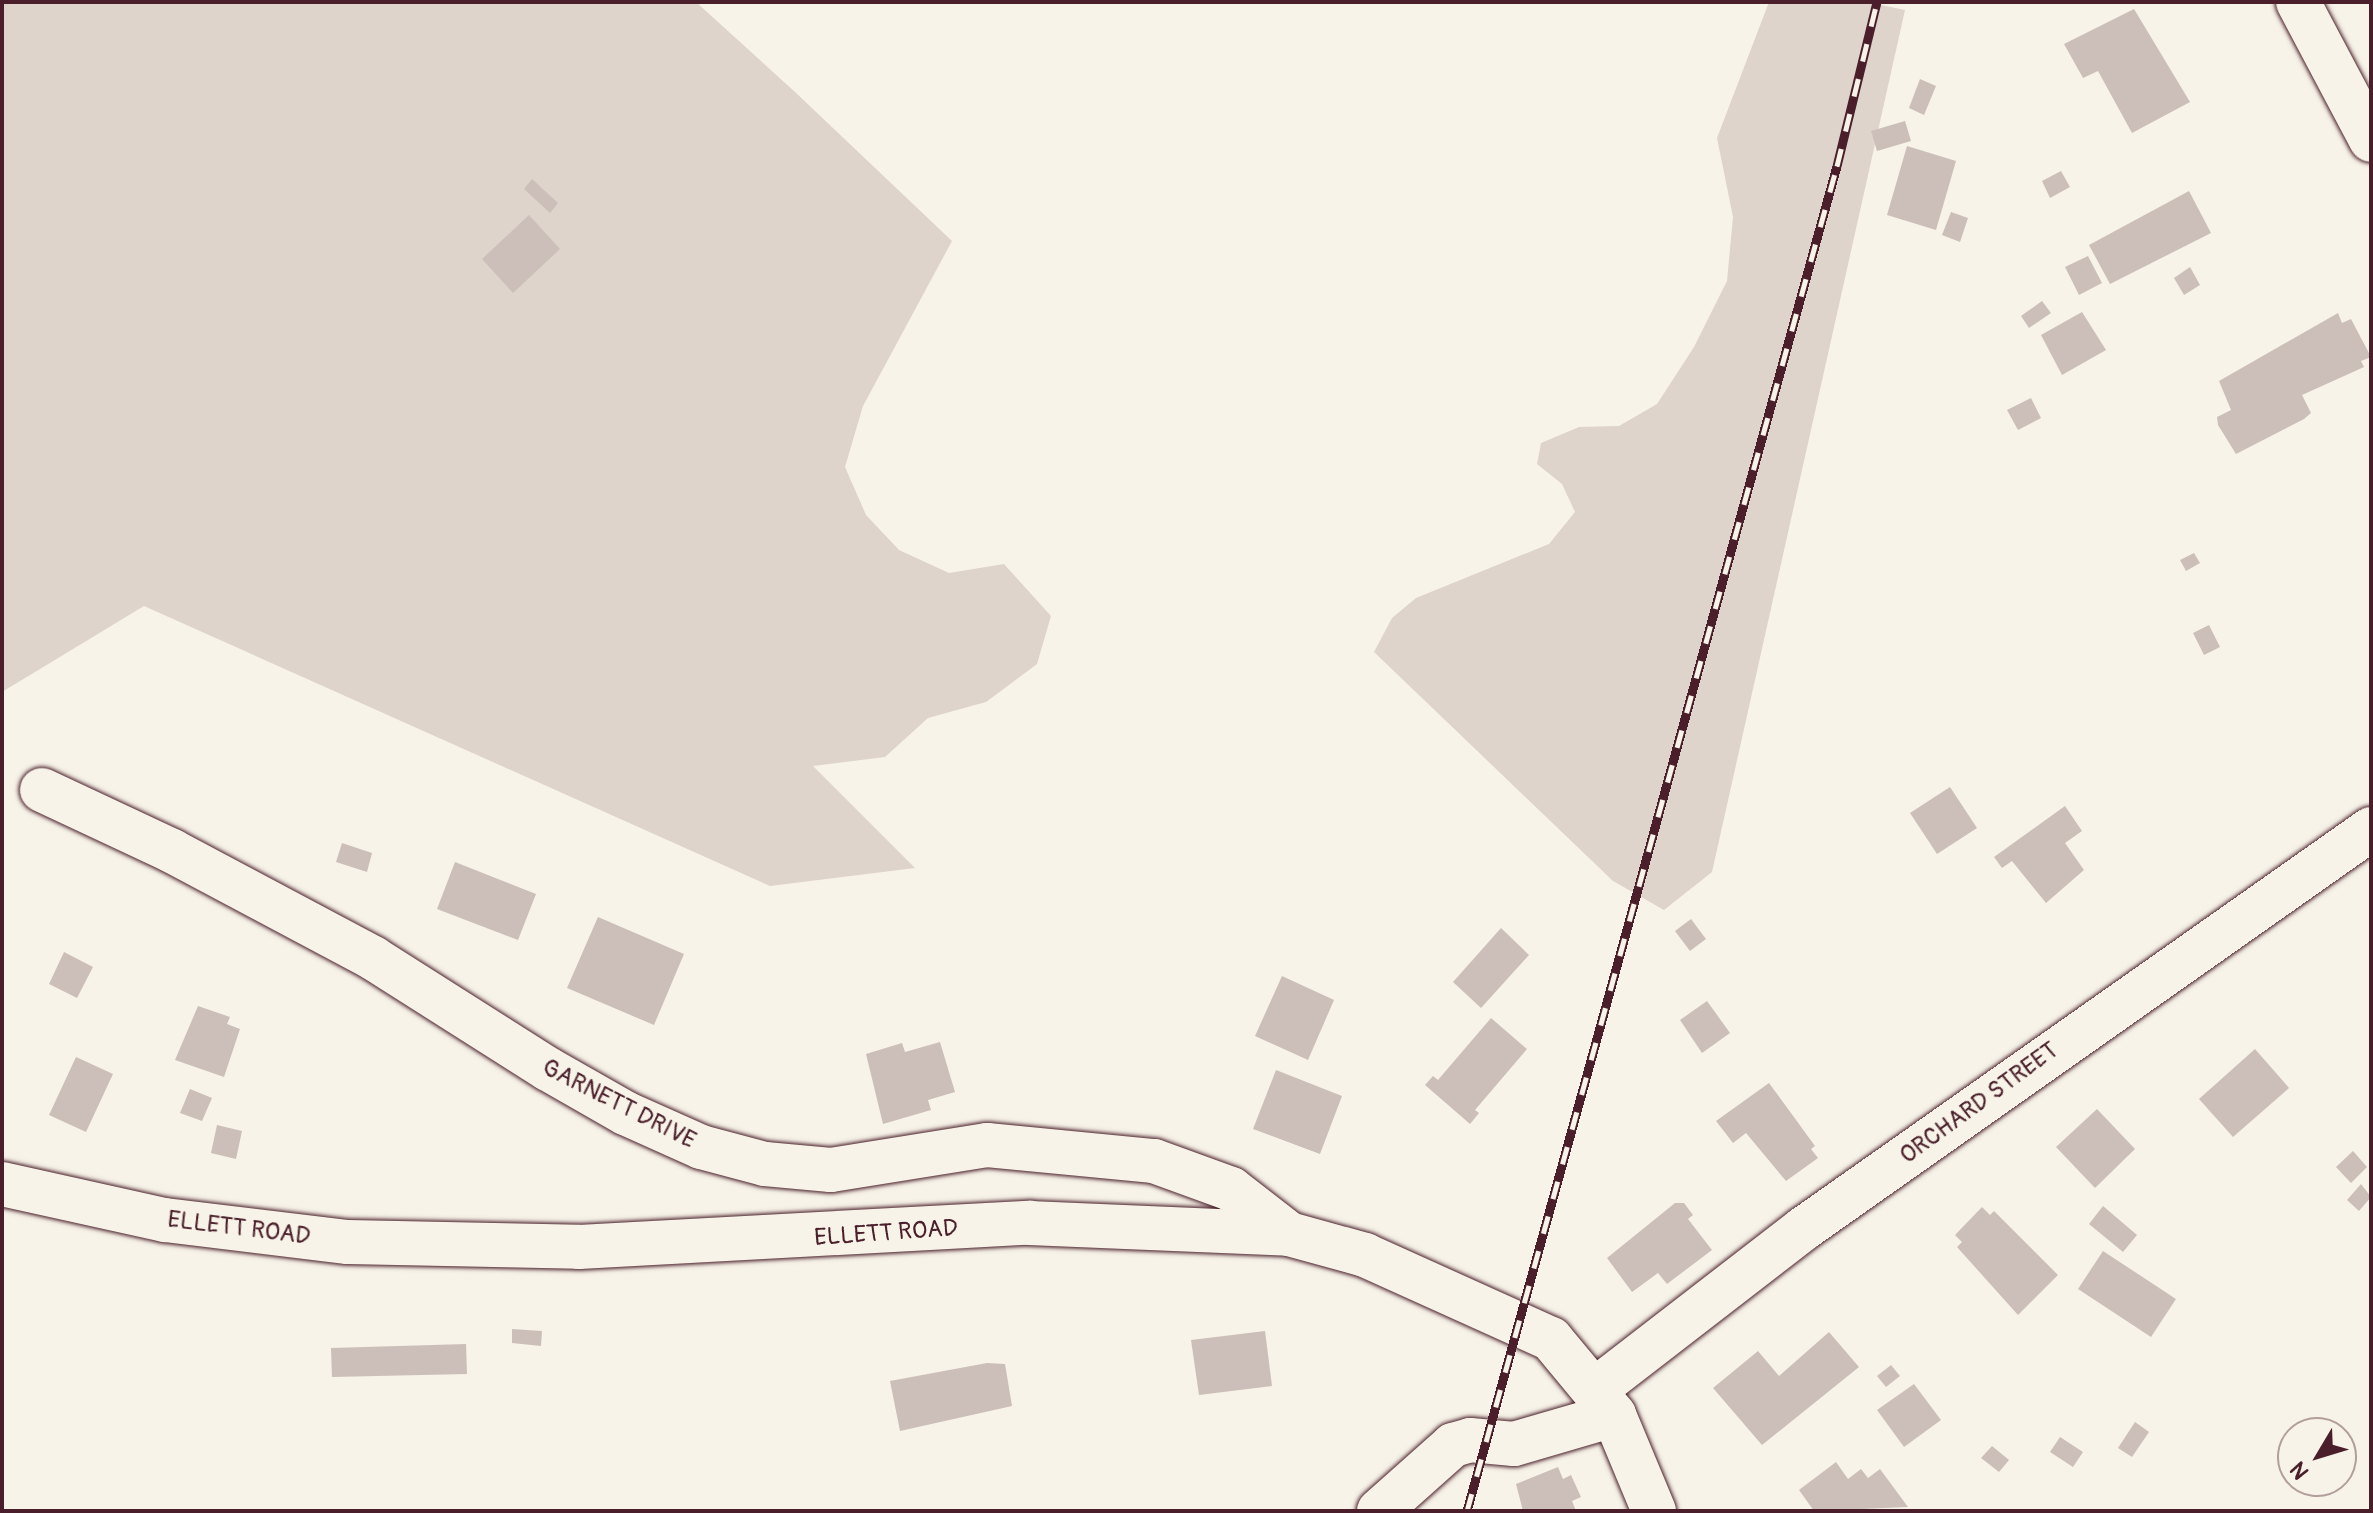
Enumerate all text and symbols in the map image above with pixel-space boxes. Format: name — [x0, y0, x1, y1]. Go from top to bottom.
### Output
street label: ORCHARD STREET — [1894, 1036, 2064, 1170]
street label: GARNETT DRIVE — [537, 1053, 701, 1155]
street label: ELLETT ROAD — [166, 1205, 312, 1251]
street label: ELLETT ROAD — [813, 1214, 959, 1252]
north arrow — [2277, 1417, 2357, 1497]
text: N — [2284, 1456, 2315, 1485]

